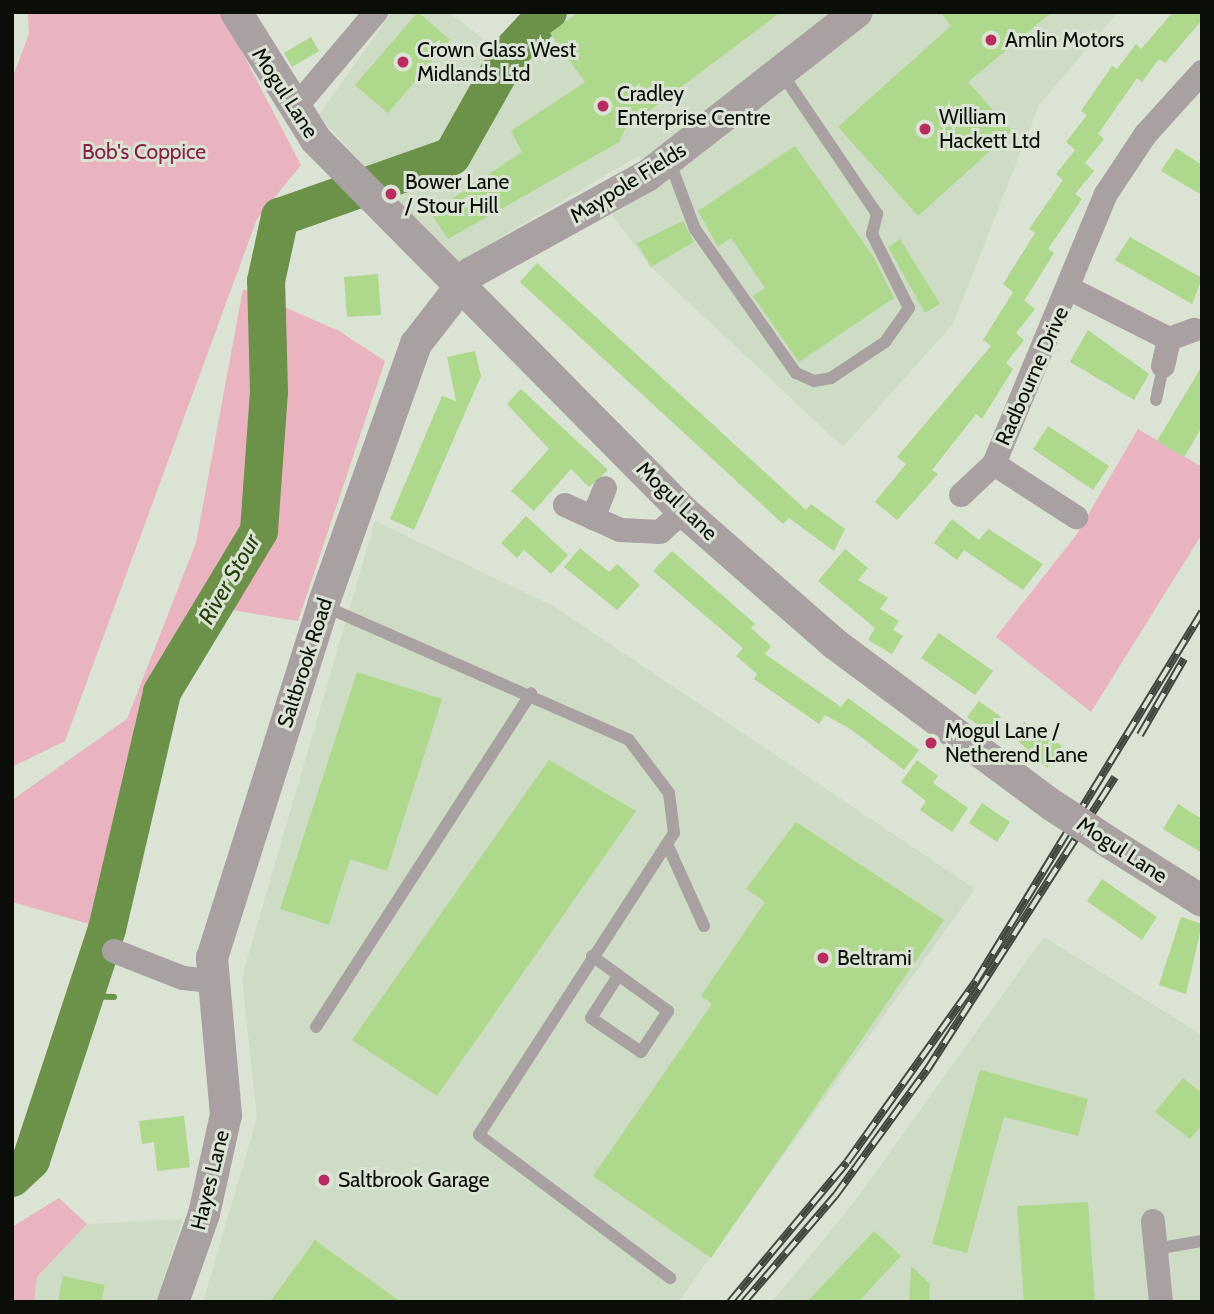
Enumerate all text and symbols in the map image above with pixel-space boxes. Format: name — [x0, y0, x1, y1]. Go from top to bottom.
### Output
place label: Amlin Motors — [1005, 27, 1124, 53]
marker: Amlin Motors — [983, 32, 999, 48]
place label: Crown Glass West Midlands Ltd — [417, 37, 576, 87]
street label: Mogul Lane — [246, 43, 324, 143]
marker: Crown Glass West Midlands Ltd — [395, 54, 411, 70]
place label: Cradley Enterprise Centre — [617, 81, 771, 131]
marker: Cradley Enterprise Centre — [595, 98, 611, 114]
place label: William Hackett Ltd — [939, 104, 1040, 154]
marker: William Hackett Ltd — [917, 121, 933, 137]
street label: Maypole Fields — [565, 137, 691, 229]
park label: Bob's Coppice — [82, 139, 206, 165]
place label: Bower Lane / Stour Hill — [405, 169, 509, 219]
marker: Bower Lane / Stour Hill — [383, 186, 399, 202]
street label: Radbourne Drive — [990, 303, 1074, 449]
street label: Mogul Lane — [631, 456, 723, 546]
water label: River Stour — [192, 529, 266, 629]
street label: Saltbrook Road — [272, 595, 338, 731]
place label: Mogul Lane / Netherend Lane — [945, 718, 1088, 768]
marker: Mogul Lane / Netherend Lane — [923, 735, 939, 751]
street label: Mogul Lane — [1072, 811, 1172, 889]
place label: Beltrami — [837, 945, 912, 971]
marker: Beltrami — [815, 950, 831, 966]
street label: Hayes Lane — [185, 1127, 235, 1233]
place label: Saltbrook Garage — [338, 1167, 489, 1193]
marker: Saltbrook Garage — [316, 1172, 332, 1188]

